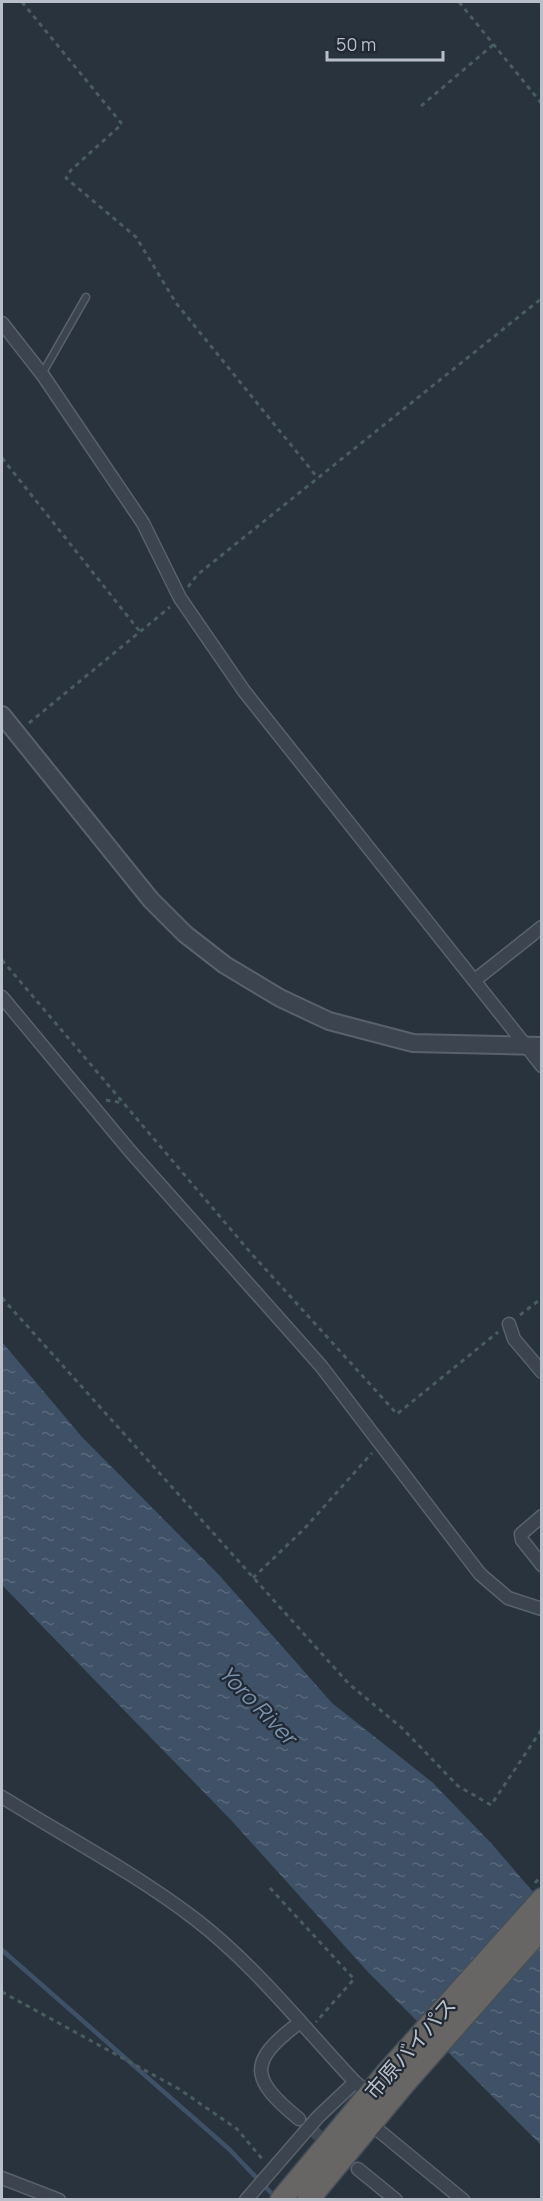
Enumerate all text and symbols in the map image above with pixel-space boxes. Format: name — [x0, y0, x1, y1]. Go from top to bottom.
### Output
scale bar — [327, 24, 442, 62]
text: 50 m — [336, 32, 376, 56]
water label: Yoro River — [213, 1659, 305, 1753]
street label: 市原バイパス — [358, 1991, 462, 2105]

